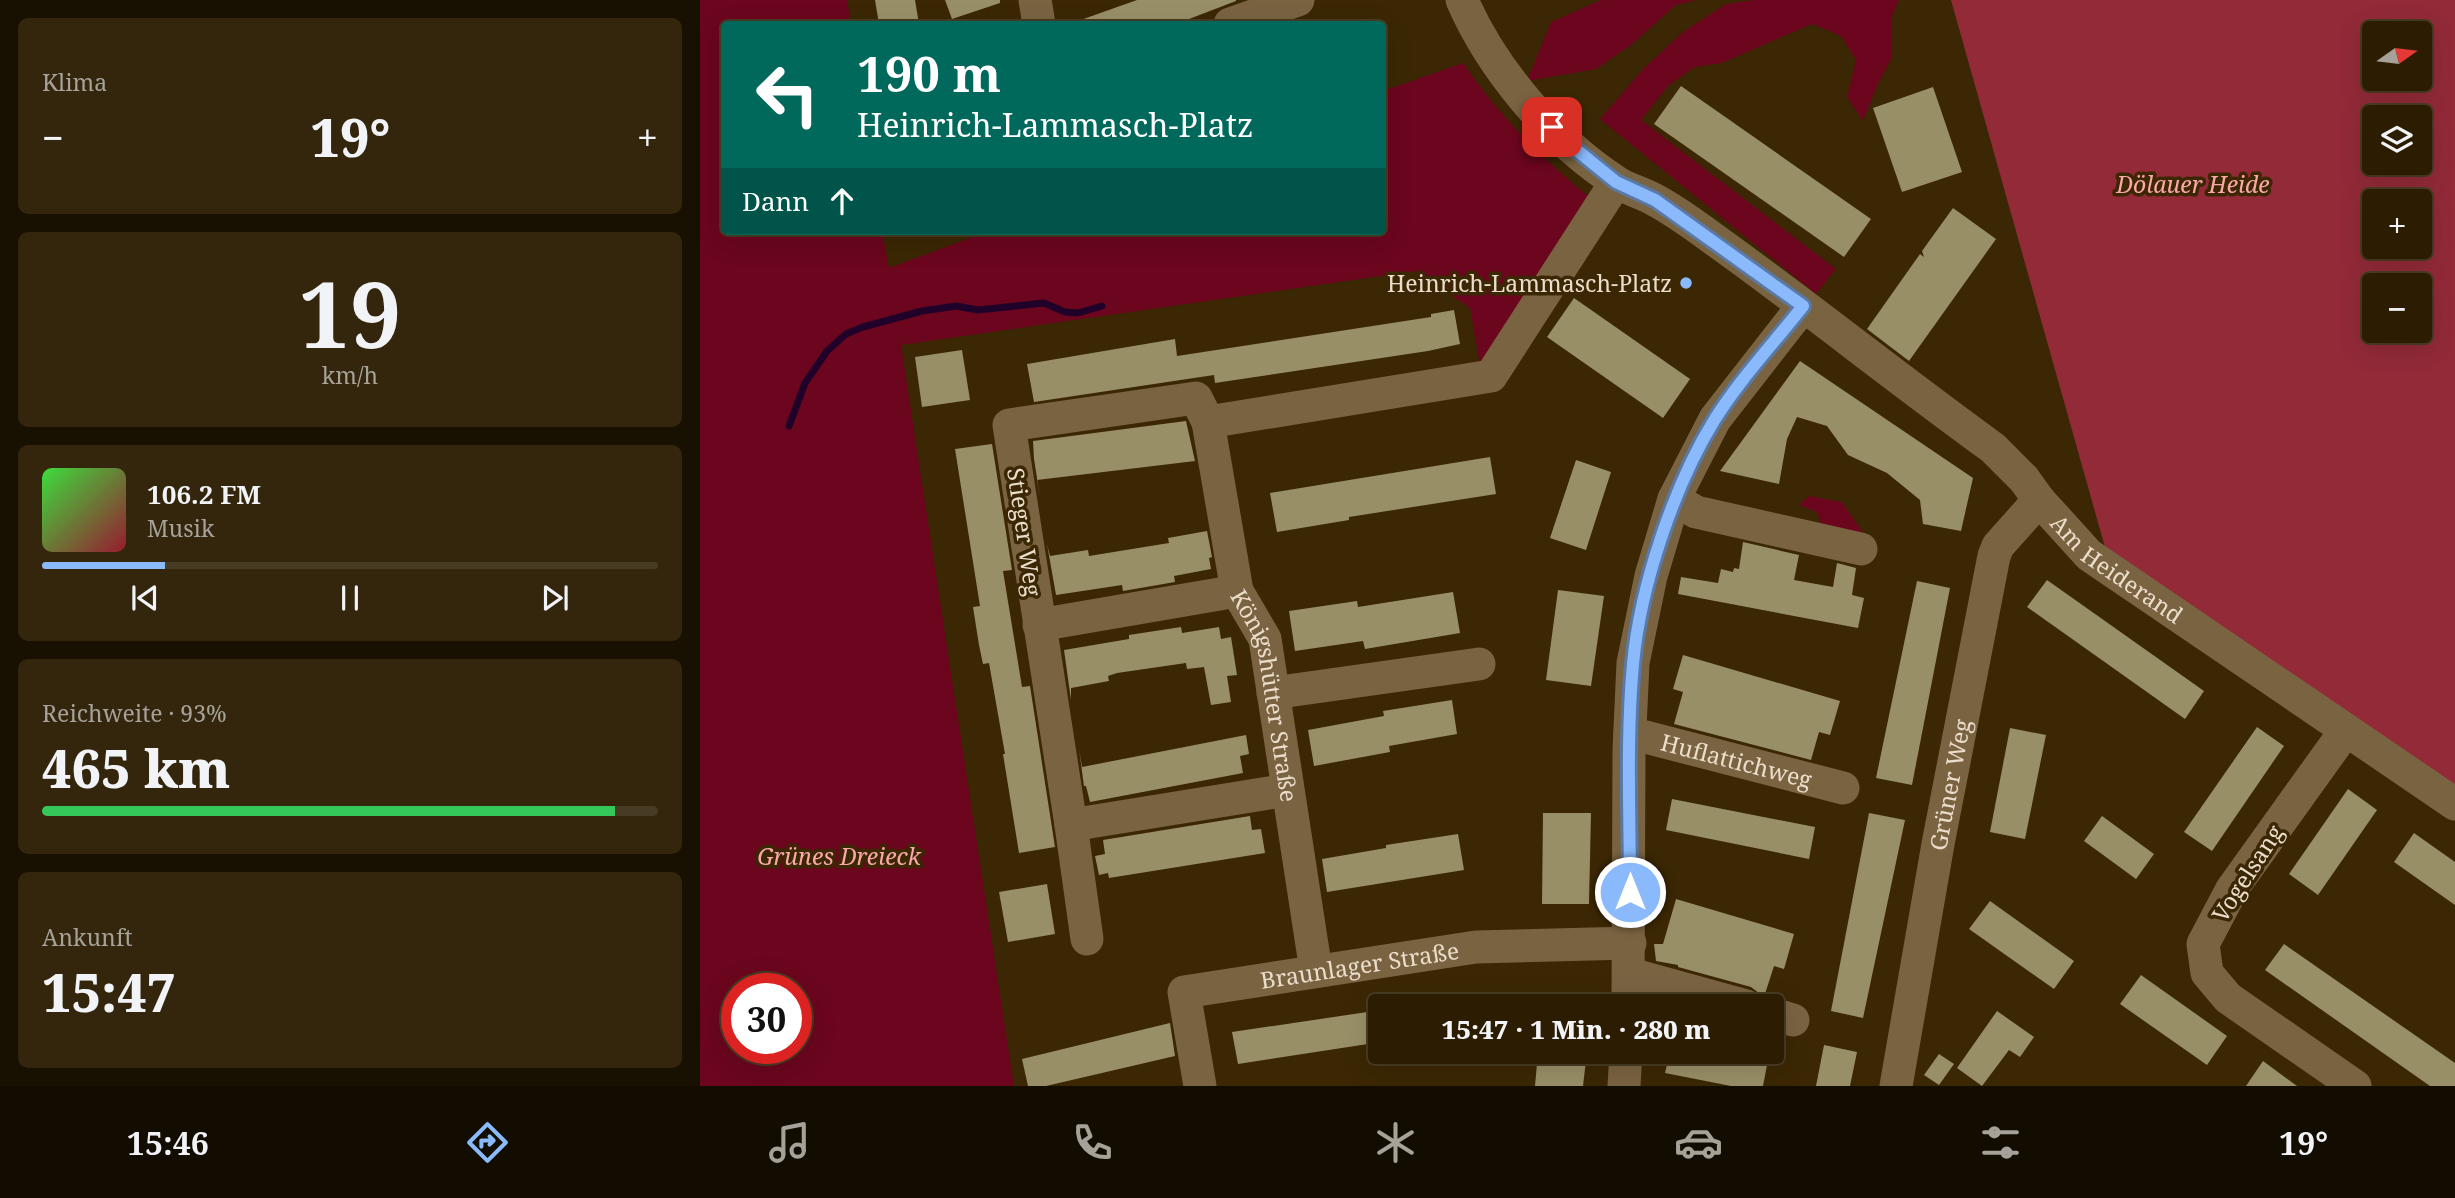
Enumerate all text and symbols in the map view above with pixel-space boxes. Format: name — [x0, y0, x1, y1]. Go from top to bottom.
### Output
north arrow — [2362, 21, 2432, 91]
map controls — [2362, 21, 2432, 343]
text: 190 m — [857, 40, 1001, 106]
icon: left — [742, 49, 833, 140]
text: Klima — [42, 66, 107, 98]
pin — [1522, 97, 1582, 157]
text: 19° — [310, 101, 390, 172]
text: Heinrich-Lammasch-Platz — [857, 103, 1253, 146]
button: layers — [2362, 105, 2432, 175]
icon: arrive — [1533, 108, 1571, 146]
text: − — [42, 111, 64, 163]
text: + — [637, 111, 658, 163]
park label: Dölauer Heide — [2115, 168, 2270, 200]
icon: ahead — [823, 182, 861, 220]
text: Dann — [742, 183, 809, 219]
button: + — [2362, 189, 2432, 259]
text: 19 — [299, 251, 401, 375]
place label: Heinrich-Lammasch-Platz — [1387, 267, 1672, 299]
button: − — [2362, 273, 2432, 343]
marker: Heinrich-Lammasch-Platz — [1678, 275, 1694, 291]
text: km/h — [322, 359, 378, 391]
street label: Stieger Weg — [1000, 466, 1050, 599]
text: 106.2 FM — [147, 476, 261, 512]
street label: Am Heiderand — [2044, 507, 2189, 630]
text: Musik — [147, 512, 214, 544]
icon: previous — [126, 579, 164, 617]
icon: pause — [331, 579, 369, 617]
icon: next — [536, 579, 574, 617]
street label: Königshütter Straße — [1223, 583, 1306, 804]
text: Reichweite · 93% — [42, 697, 227, 729]
street label: Grüner Weg — [1921, 716, 1978, 853]
street label: Huflattichweg — [1657, 726, 1816, 796]
text: 465 km — [42, 732, 230, 803]
street label: Vogelsang — [2204, 818, 2291, 928]
park label: Grünes Dreieck — [757, 840, 922, 872]
position arrow — [1593, 855, 1667, 929]
text: Ankunft — [42, 921, 133, 953]
street label: Braunlager Straße — [1258, 934, 1461, 996]
text: 15:47 — [42, 956, 176, 1027]
speed limit sign: 30 — [721, 973, 812, 1064]
text: 15:47 · 1 Min. · 280 m — [1442, 1011, 1710, 1047]
icon: directions — [463, 1118, 512, 1167]
icon: music — [765, 1118, 814, 1167]
icon: phone — [1068, 1118, 1117, 1167]
icon: climate — [1371, 1118, 1420, 1167]
icon: car — [1674, 1118, 1723, 1167]
icon: filters — [1976, 1118, 2025, 1167]
text: 15:46 — [127, 1121, 209, 1164]
text: 19° — [2279, 1121, 2328, 1164]

